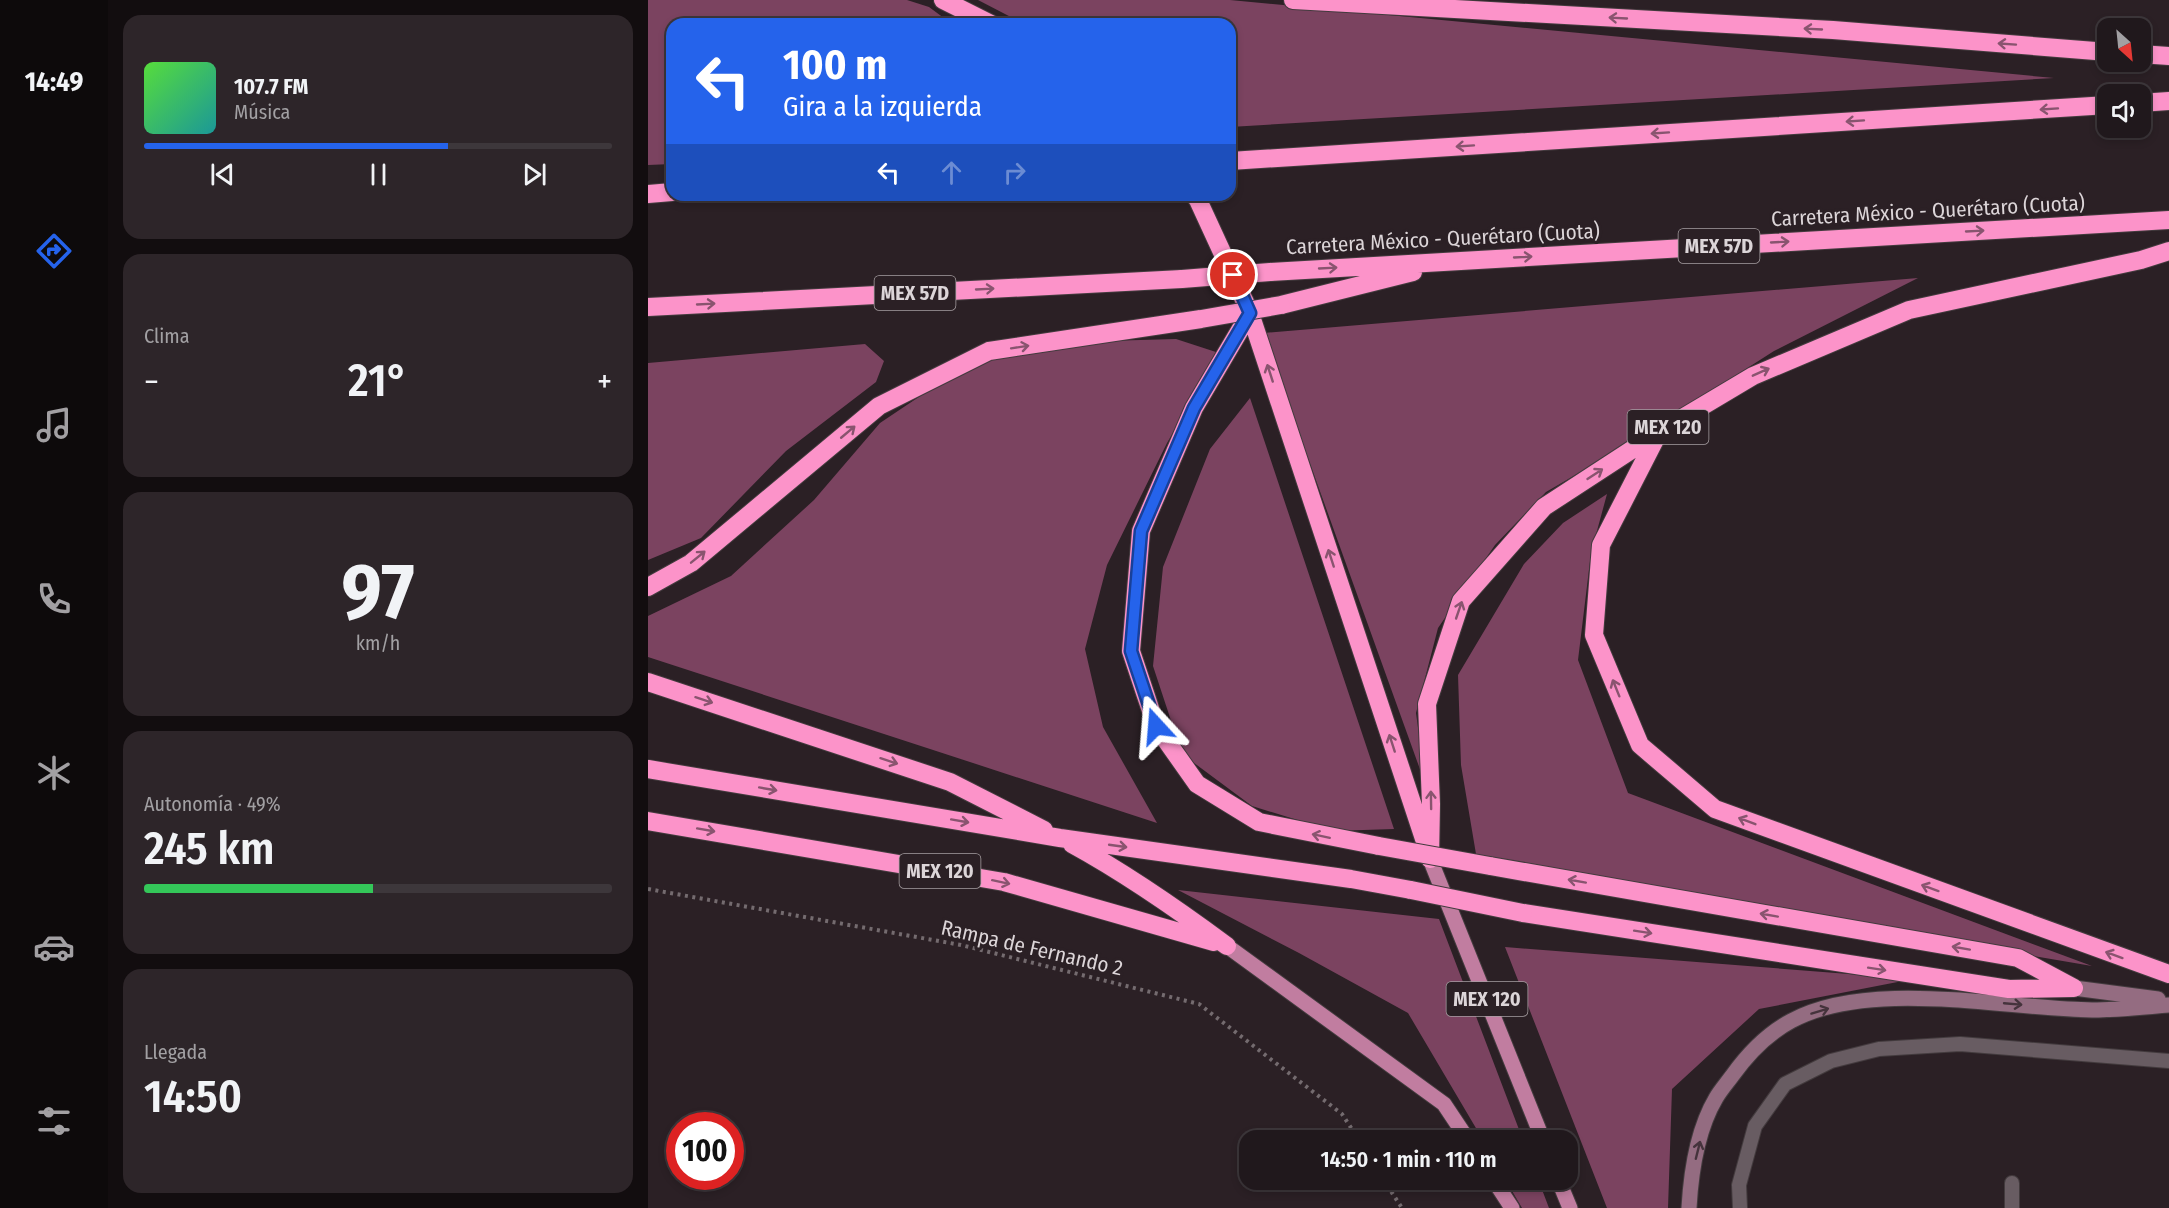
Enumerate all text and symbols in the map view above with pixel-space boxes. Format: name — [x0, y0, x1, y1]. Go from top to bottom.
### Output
one-way arrow — [1609, 12, 1629, 23]
north arrow — [2097, 18, 2151, 72]
map controls — [2097, 18, 2151, 138]
one-way arrow — [1803, 23, 1823, 34]
one-way arrow — [1998, 38, 2018, 49]
text: 100 m — [783, 40, 887, 90]
icon: left — [684, 42, 762, 120]
text: 14:49 — [25, 66, 83, 98]
text: 107.7 FM — [234, 73, 308, 100]
button: sound — [2097, 84, 2151, 138]
text: Gira a la izquierda — [783, 91, 982, 123]
text: Música — [234, 100, 290, 124]
one-way arrow — [2040, 103, 2060, 114]
one-way arrow — [1845, 116, 1865, 127]
one-way arrow — [1650, 128, 1670, 139]
one-way arrow — [1456, 140, 1476, 151]
icon: left — [872, 156, 905, 189]
icon: ahead — [935, 156, 968, 189]
icon: right — [998, 156, 1031, 189]
icon: previous — [206, 158, 239, 191]
icon: pause — [362, 158, 395, 191]
icon: next — [518, 158, 551, 191]
street label: Carretera México - Querétaro (Cuota) — [1771, 190, 2085, 232]
street label: Carretera México - Querétaro (Cuota) — [1286, 218, 1600, 260]
one-way arrow — [1964, 225, 1984, 236]
road number: MEX 57D — [1678, 229, 1760, 263]
icon: directions — [33, 230, 75, 272]
one-way arrow — [1770, 237, 1790, 248]
pin — [1207, 249, 1258, 300]
one-way arrow — [1512, 252, 1532, 263]
icon: arrive — [1216, 258, 1249, 291]
one-way arrow — [1318, 263, 1338, 274]
road number: MEX 57D — [874, 276, 956, 310]
one-way arrow — [975, 283, 995, 294]
one-way arrow — [696, 298, 716, 309]
text: Clima — [144, 324, 189, 348]
one-way arrow — [1010, 341, 1030, 352]
text: 21° — [348, 354, 408, 408]
text: − — [144, 362, 159, 402]
text: + — [597, 362, 612, 402]
one-way arrow — [1264, 364, 1275, 383]
one-way arrow — [1751, 366, 1769, 378]
icon: music — [33, 404, 75, 446]
road number: MEX 120 — [1628, 410, 1708, 444]
one-way arrow — [840, 426, 856, 439]
one-way arrow — [1586, 468, 1603, 480]
text: 97 — [342, 545, 414, 639]
one-way arrow — [1325, 549, 1336, 568]
one-way arrow — [690, 550, 705, 564]
icon: phone — [33, 578, 75, 620]
one-way arrow — [1454, 601, 1465, 620]
text: km/h — [356, 631, 400, 655]
one-way arrow — [1610, 679, 1621, 698]
position arrow — [1124, 694, 1188, 758]
one-way arrow — [694, 696, 713, 707]
one-way arrow — [1386, 734, 1397, 753]
icon: climate — [33, 752, 75, 794]
one-way arrow — [879, 757, 898, 768]
one-way arrow — [757, 783, 777, 794]
one-way arrow — [1425, 791, 1437, 811]
text: Autonomía · 49% — [144, 792, 281, 816]
one-way arrow — [1739, 815, 1757, 826]
one-way arrow — [950, 816, 969, 827]
text: 245 km — [144, 822, 274, 876]
one-way arrow — [695, 825, 715, 836]
one-way arrow — [1312, 829, 1331, 841]
one-way arrow — [1107, 841, 1127, 852]
road number: MEX 120 — [900, 854, 980, 888]
one-way arrow — [1568, 875, 1587, 886]
one-way arrow — [991, 876, 1010, 888]
one-way arrow — [1922, 882, 1940, 893]
one-way arrow — [1760, 909, 1779, 920]
street label: Rampa de Fernando 2 — [939, 914, 1125, 982]
icon: car — [33, 926, 75, 968]
one-way arrow — [1632, 926, 1652, 937]
one-way arrow — [1952, 943, 1971, 954]
one-way arrow — [2105, 948, 2124, 959]
one-way arrow — [1866, 963, 1886, 974]
road number: MEX 120 — [1446, 982, 1528, 1016]
one-way arrow — [2003, 999, 2023, 1010]
one-way arrow — [1810, 1005, 1829, 1016]
text: Llegada — [144, 1040, 207, 1064]
text: 14:50 — [144, 1070, 242, 1124]
icon: filters — [33, 1100, 75, 1142]
speed limit sign: 100 — [666, 1112, 744, 1190]
one-way arrow — [1692, 1141, 1704, 1160]
text: 14:50 · 1 min · 110 m — [1320, 1146, 1497, 1173]

